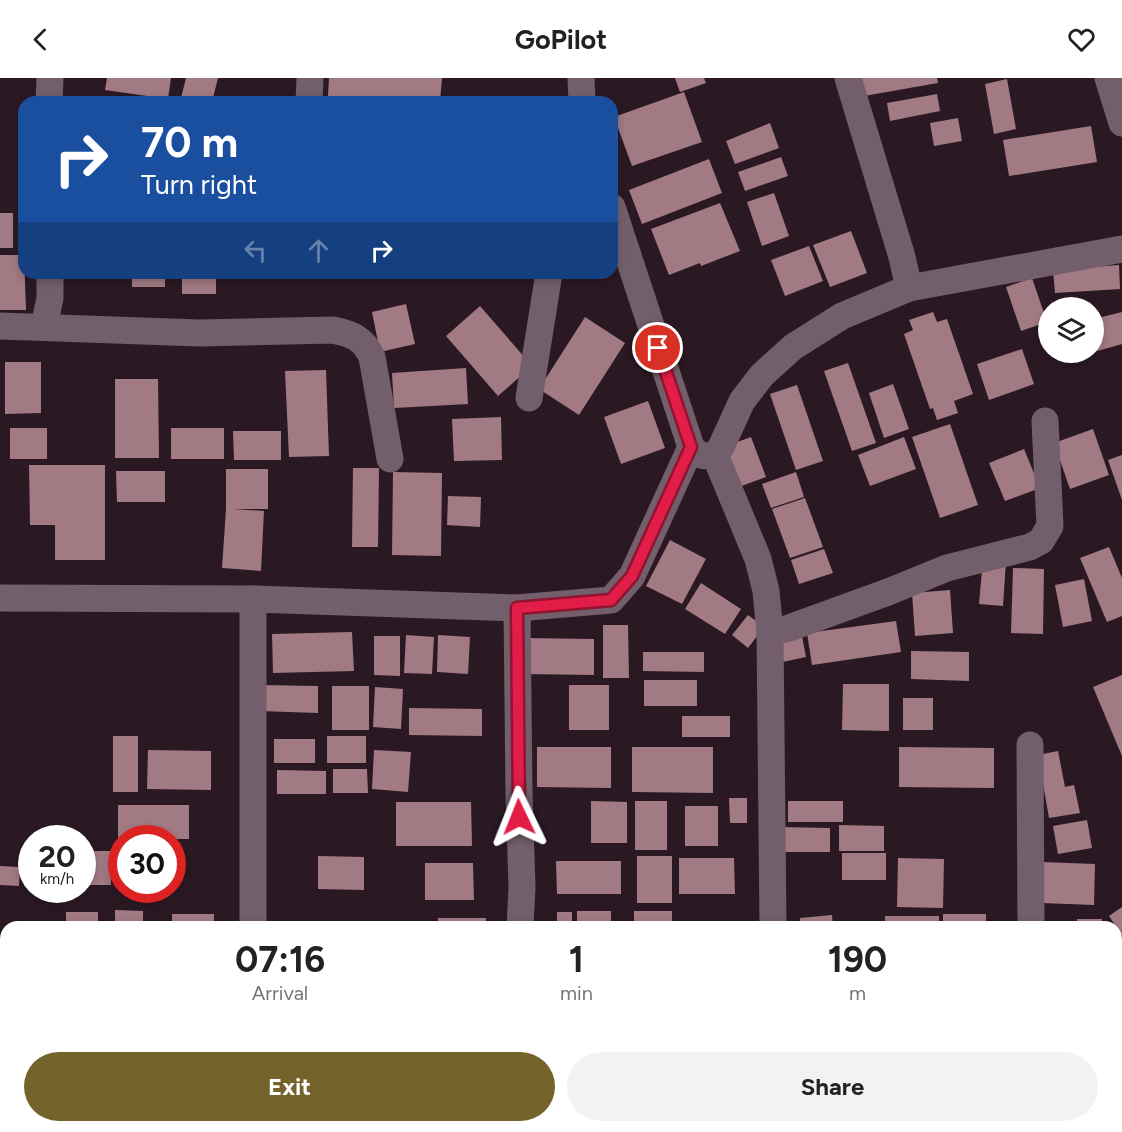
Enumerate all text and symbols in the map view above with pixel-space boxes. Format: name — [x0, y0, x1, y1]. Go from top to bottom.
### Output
icon: back — [24, 23, 57, 56]
text: GoPilot — [515, 23, 607, 56]
icon: heart — [1065, 23, 1098, 56]
text: 70 m — [141, 117, 238, 168]
icon: right — [42, 120, 120, 198]
text: Turn right — [141, 168, 257, 201]
icon: left — [239, 234, 272, 267]
icon: ahead — [302, 234, 335, 267]
icon: right — [365, 234, 398, 267]
map controls — [1038, 297, 1104, 363]
button: layers — [1038, 297, 1104, 363]
pin — [632, 322, 683, 373]
icon: arrive — [641, 331, 674, 364]
position arrow — [487, 785, 551, 849]
speed limit sign: 30 — [108, 825, 186, 903]
text: 20 — [39, 838, 75, 875]
text: km/h — [40, 870, 74, 888]
text: 07:16 — [235, 938, 325, 981]
text: 1 — [569, 938, 584, 981]
text: 190 — [828, 938, 887, 981]
text: Arrival — [252, 981, 308, 1005]
text: min — [560, 981, 593, 1005]
text: m — [849, 981, 866, 1005]
button: Exit — [24, 1052, 555, 1121]
button: Share — [567, 1052, 1098, 1121]

